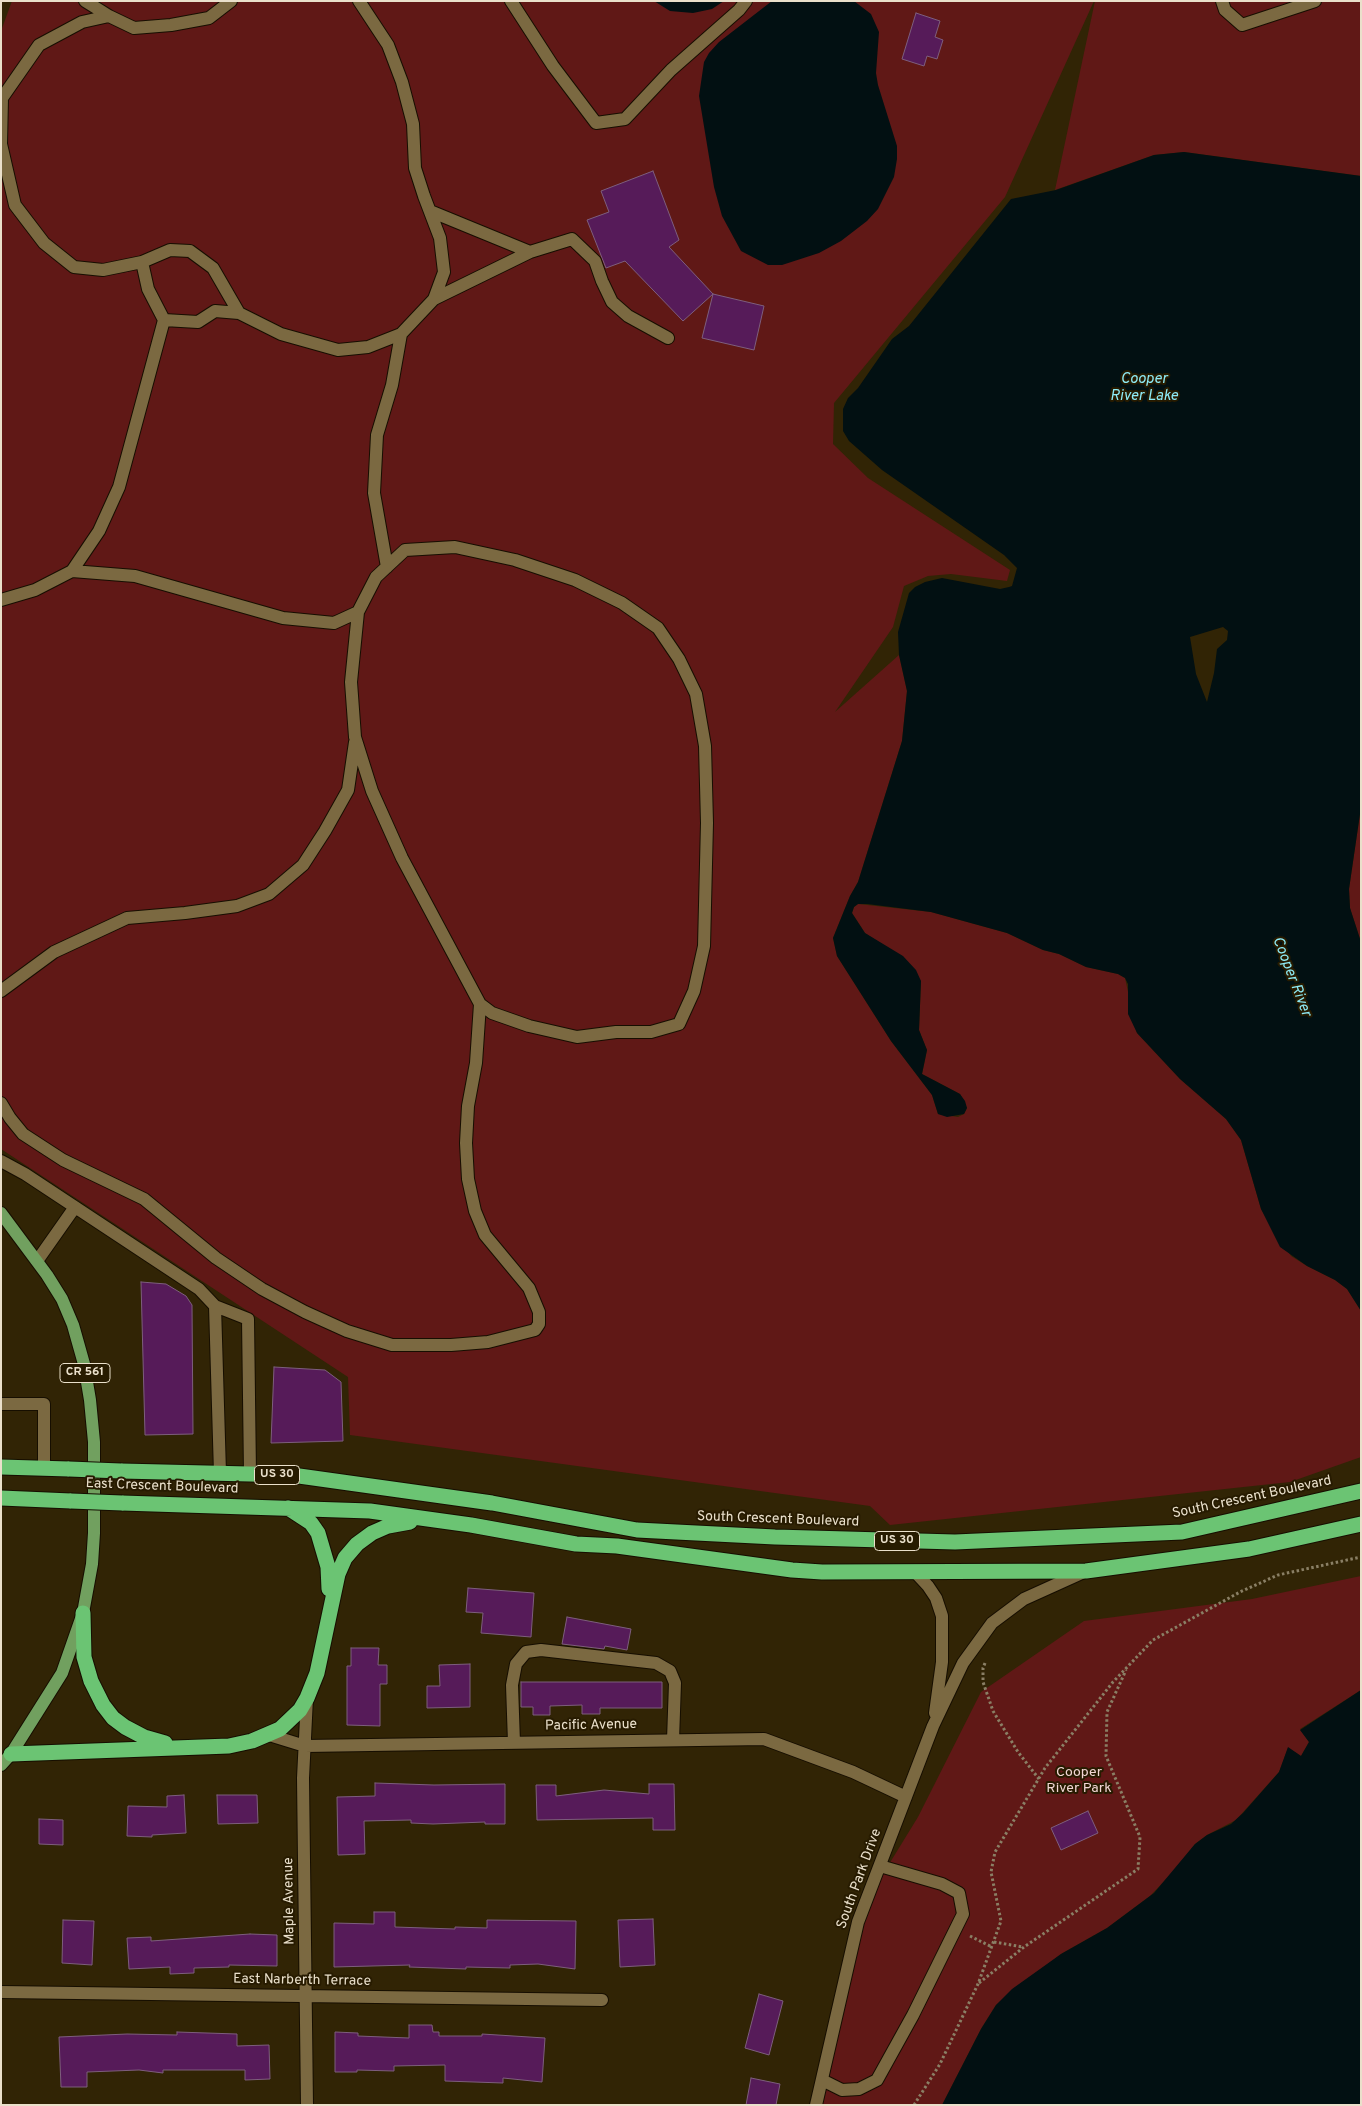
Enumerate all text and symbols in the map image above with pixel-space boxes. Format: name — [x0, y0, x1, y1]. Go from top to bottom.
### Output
water label: Cooper River Lake — [1110, 371, 1178, 406]
water label: Cooper River — [1267, 934, 1315, 1020]
road number: CR 561 — [60, 1364, 110, 1382]
road number: US 30 — [254, 1466, 300, 1484]
street label: South Crescent Boulevard — [1171, 1473, 1333, 1523]
street label: East Crescent Boulevard — [85, 1476, 239, 1498]
street label: South Crescent Boulevard — [697, 1509, 859, 1531]
road number: US 30 — [874, 1532, 920, 1550]
street label: Pacific Avenue — [545, 1717, 637, 1735]
park label: Cooper River Park — [1046, 1765, 1112, 1798]
street label: South Park Drive — [834, 1827, 886, 1931]
street label: Maple Avenue — [281, 1857, 299, 1945]
street label: East Narberth Terrace — [233, 1971, 371, 1991]

